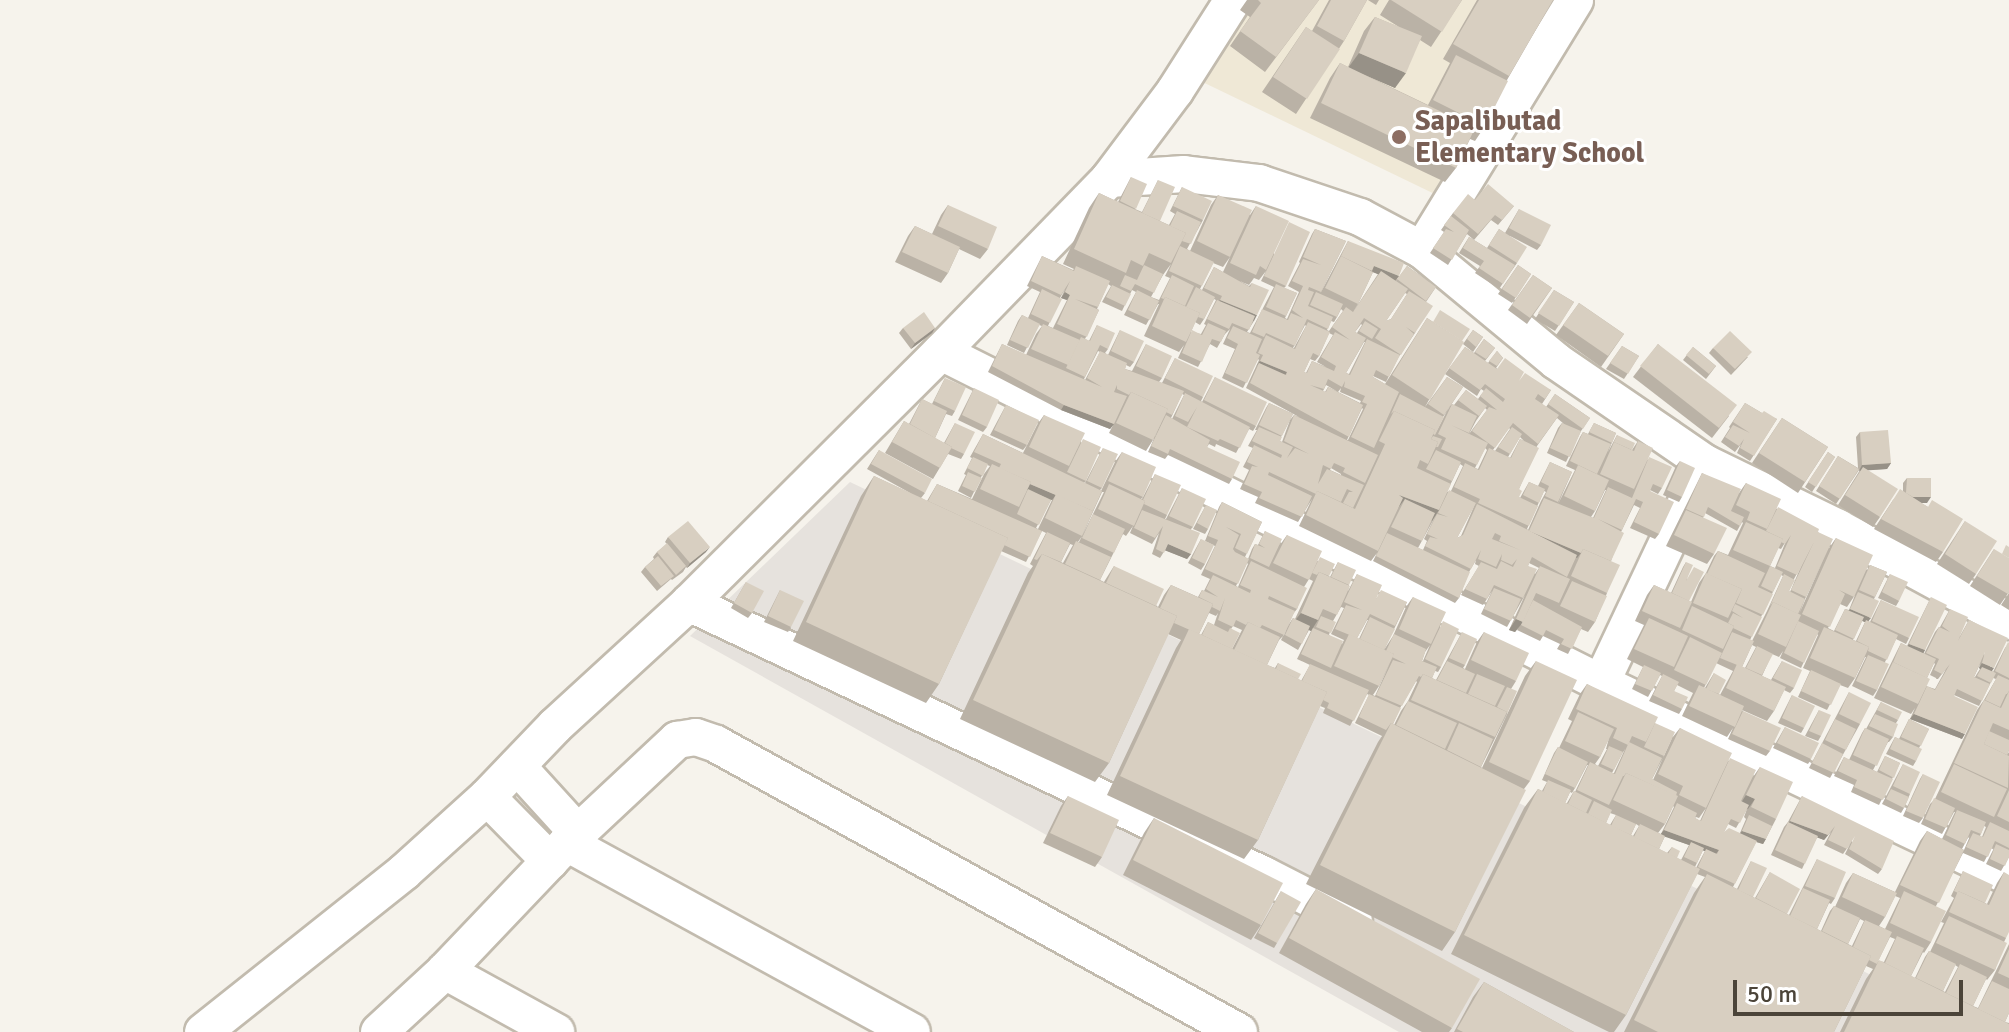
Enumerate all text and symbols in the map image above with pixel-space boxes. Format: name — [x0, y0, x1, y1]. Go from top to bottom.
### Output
place label: Sapalibutad Elementary School — [1415, 104, 1644, 170]
marker: Sapalibutad Elementary School — [1390, 128, 1408, 146]
scale bar — [1737, 964, 1967, 1014]
text: 50 m — [1747, 979, 1797, 1009]

